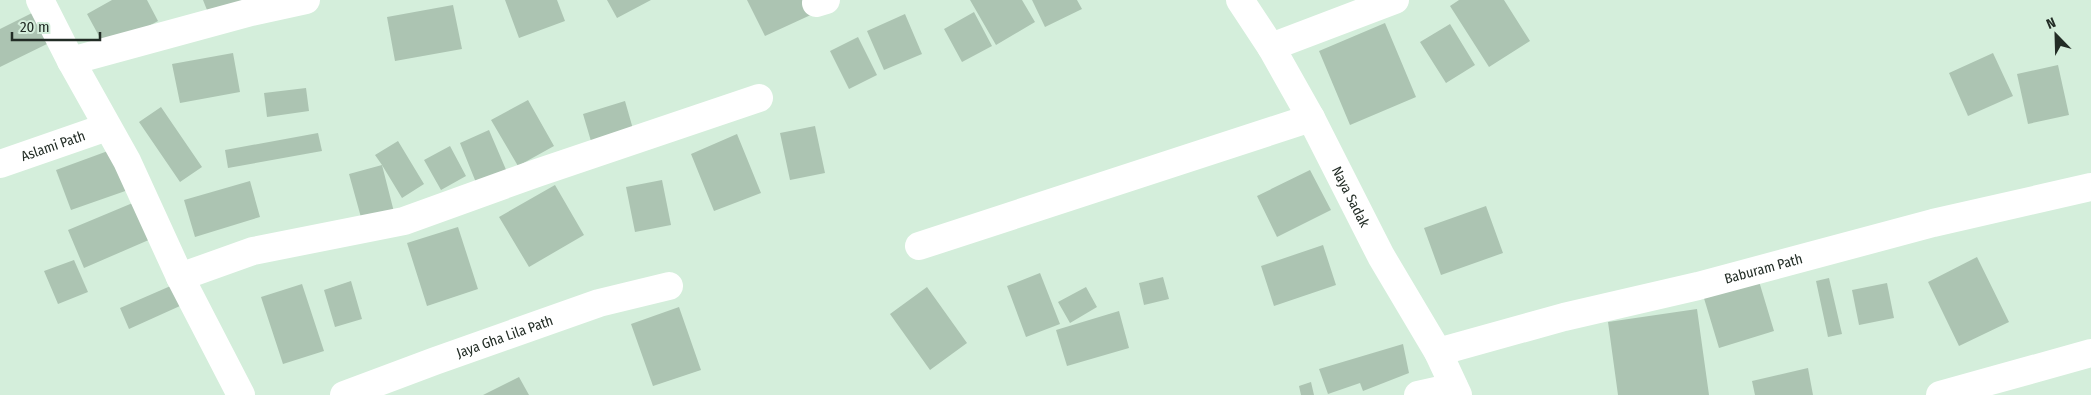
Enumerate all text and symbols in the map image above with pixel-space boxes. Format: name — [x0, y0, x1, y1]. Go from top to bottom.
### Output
scale bar — [12, 10, 100, 42]
north arrow — [2031, 10, 2081, 60]
text: N — [2044, 14, 2058, 33]
text: 20 m — [20, 18, 50, 36]
street label: Aslami Path — [19, 127, 87, 165]
street label: Naya Sadak — [1328, 163, 1374, 230]
street label: Baburam Path — [1722, 250, 1804, 287]
street label: Jaya Gha Lila Path — [454, 311, 555, 361]

